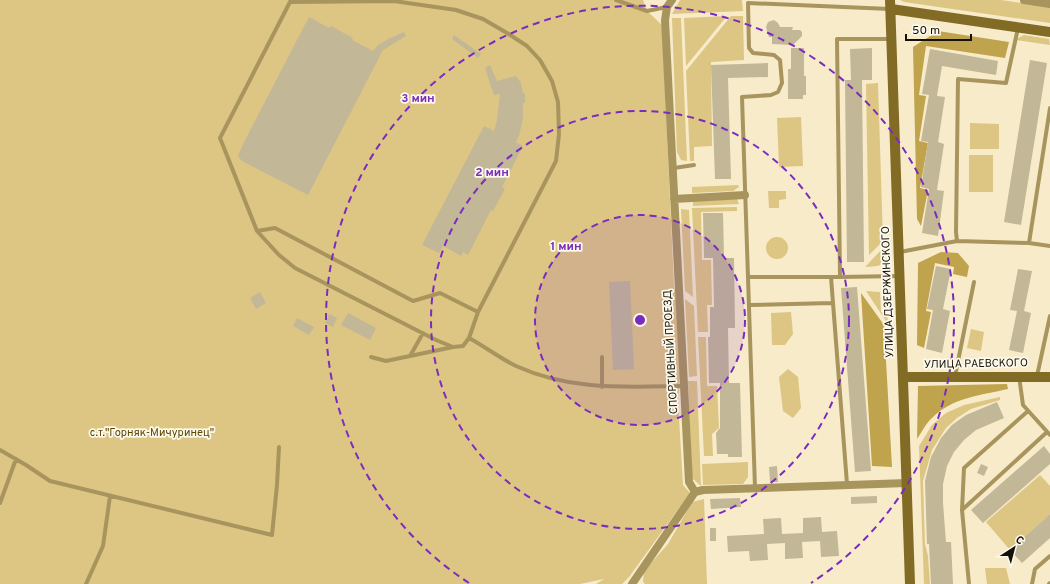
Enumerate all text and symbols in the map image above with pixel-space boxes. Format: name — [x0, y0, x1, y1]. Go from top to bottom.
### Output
scale bar — [906, 16, 971, 42]
text: 50 m — [912, 23, 940, 39]
text: 3 мин — [401, 91, 435, 107]
text: 2 мин — [475, 165, 509, 181]
street label: УЛИЦА ДЗЕРЖИНСКОГО — [879, 226, 897, 358]
text: 1 мин — [550, 239, 582, 255]
street label: СПОРТИВНЫЙ ПРОЕЗД — [660, 290, 681, 415]
centre of rings — [633, 313, 647, 327]
street label: УЛИЦА РАЕВСКОГО — [924, 356, 1028, 372]
park label: с.т."Горняк-Мичуринец" — [90, 426, 214, 440]
north arrow — [994, 528, 1034, 568]
text: С — [1012, 533, 1026, 548]

